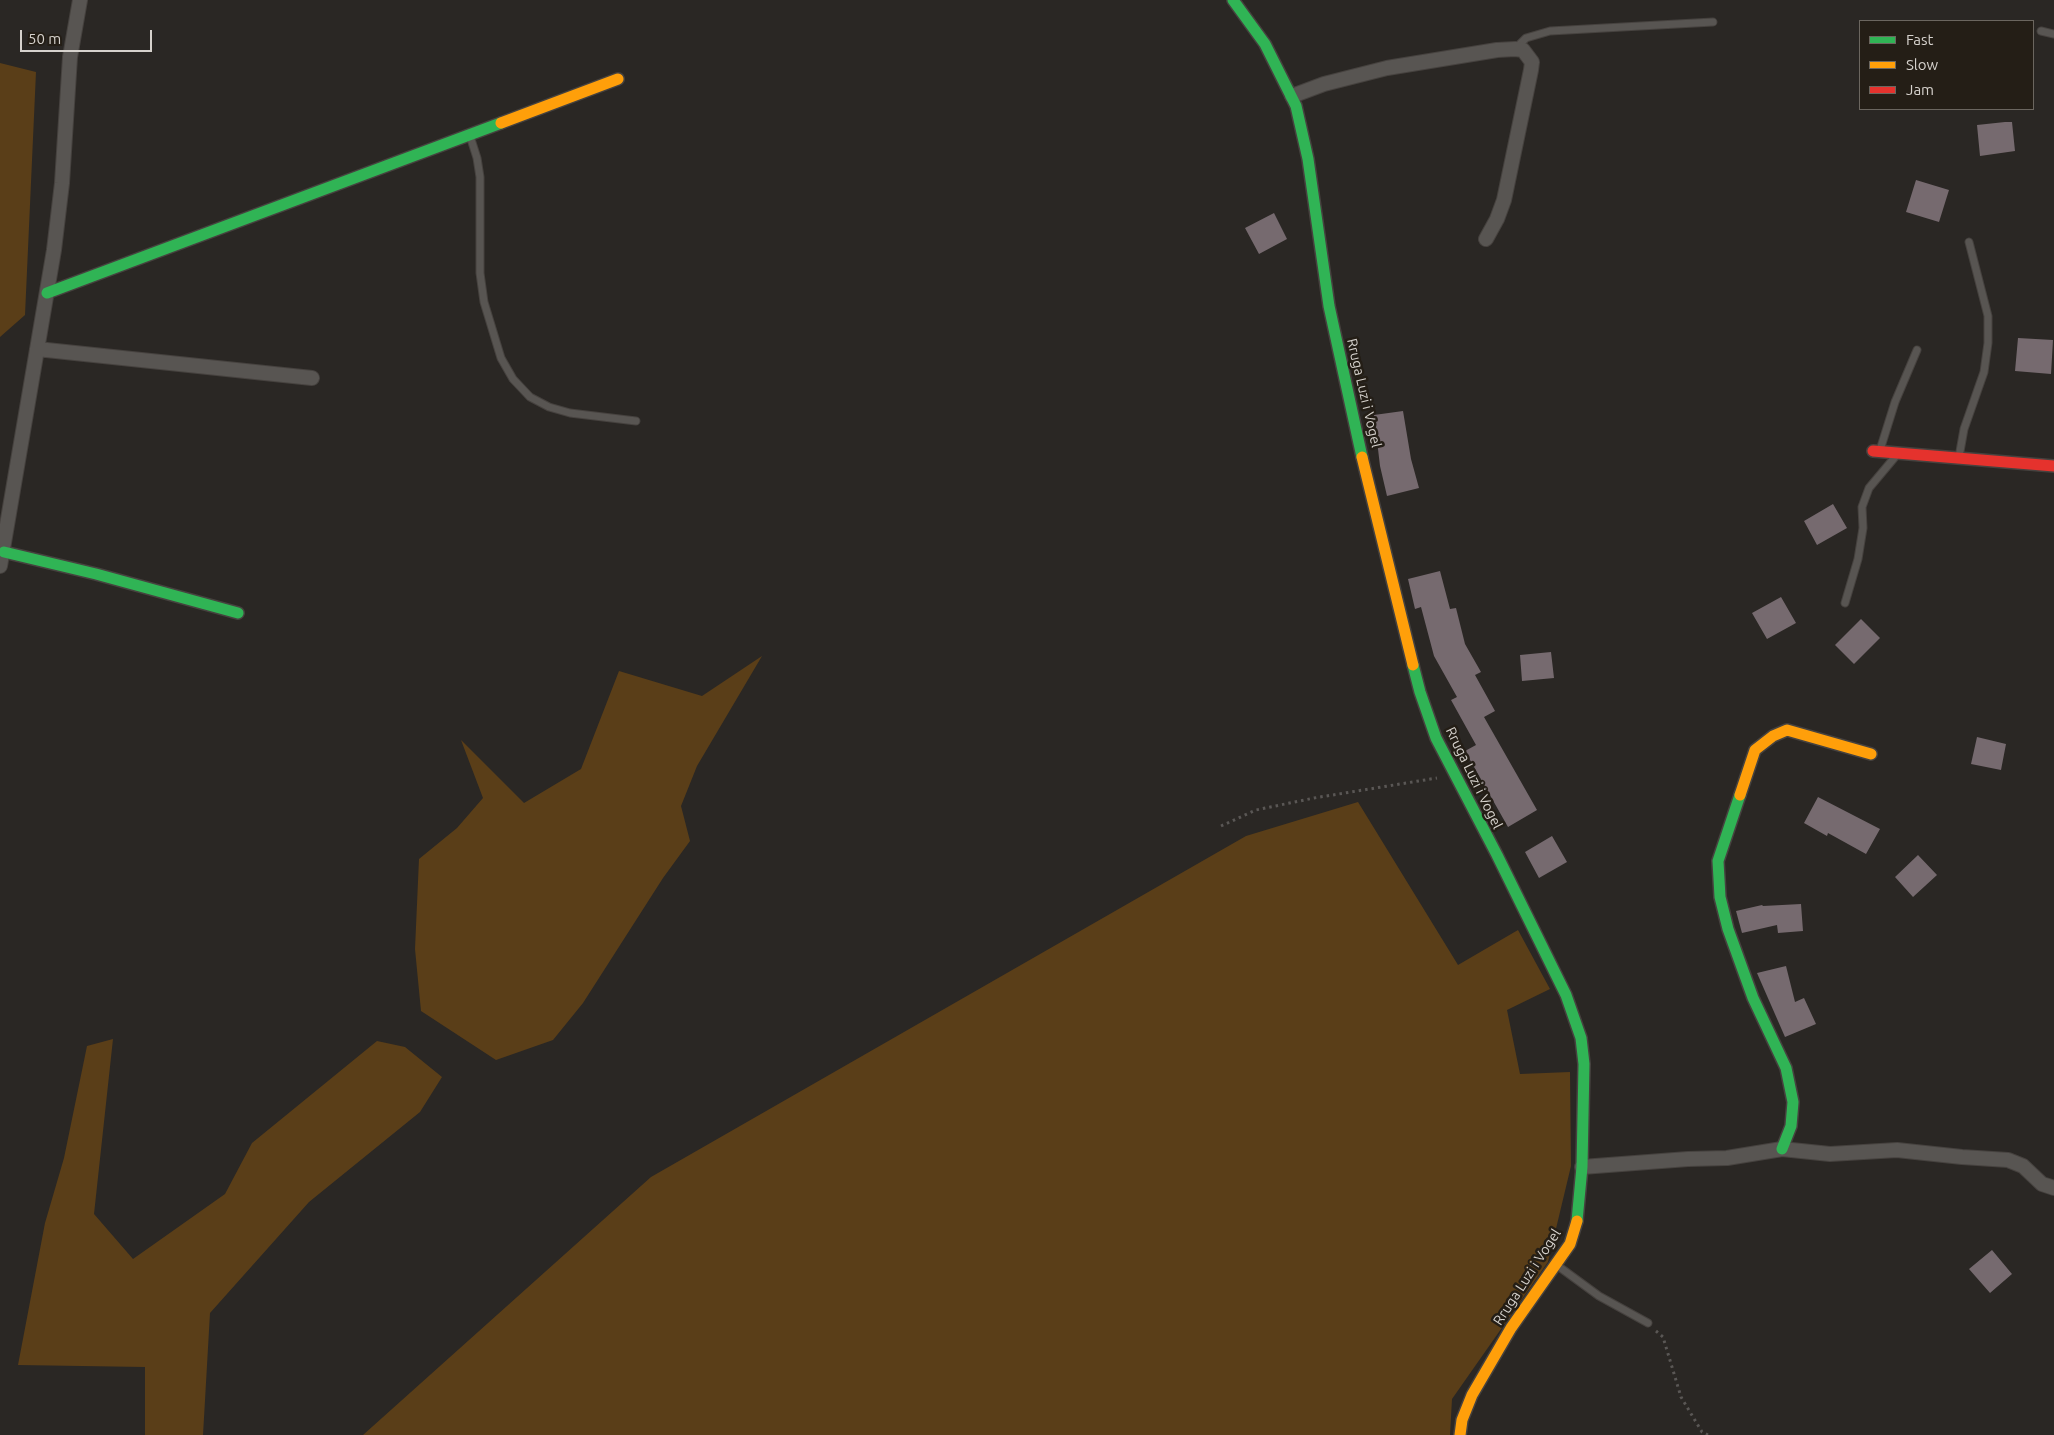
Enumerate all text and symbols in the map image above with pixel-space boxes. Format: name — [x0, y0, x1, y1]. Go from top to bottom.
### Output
scale bar — [22, 20, 155, 52]
legend — [1859, 20, 2034, 110]
text: 50 m — [28, 30, 61, 47]
text: Fast — [1906, 31, 1933, 48]
text: Slow — [1906, 56, 1938, 73]
text: Jam — [1906, 81, 1934, 98]
street label: Rruga Luzi i Vogel — [1343, 337, 1385, 449]
street label: Rruga Luzi i Vogel — [1442, 724, 1506, 832]
street label: Rruga Luzi i Vogel — [1490, 1226, 1564, 1328]

